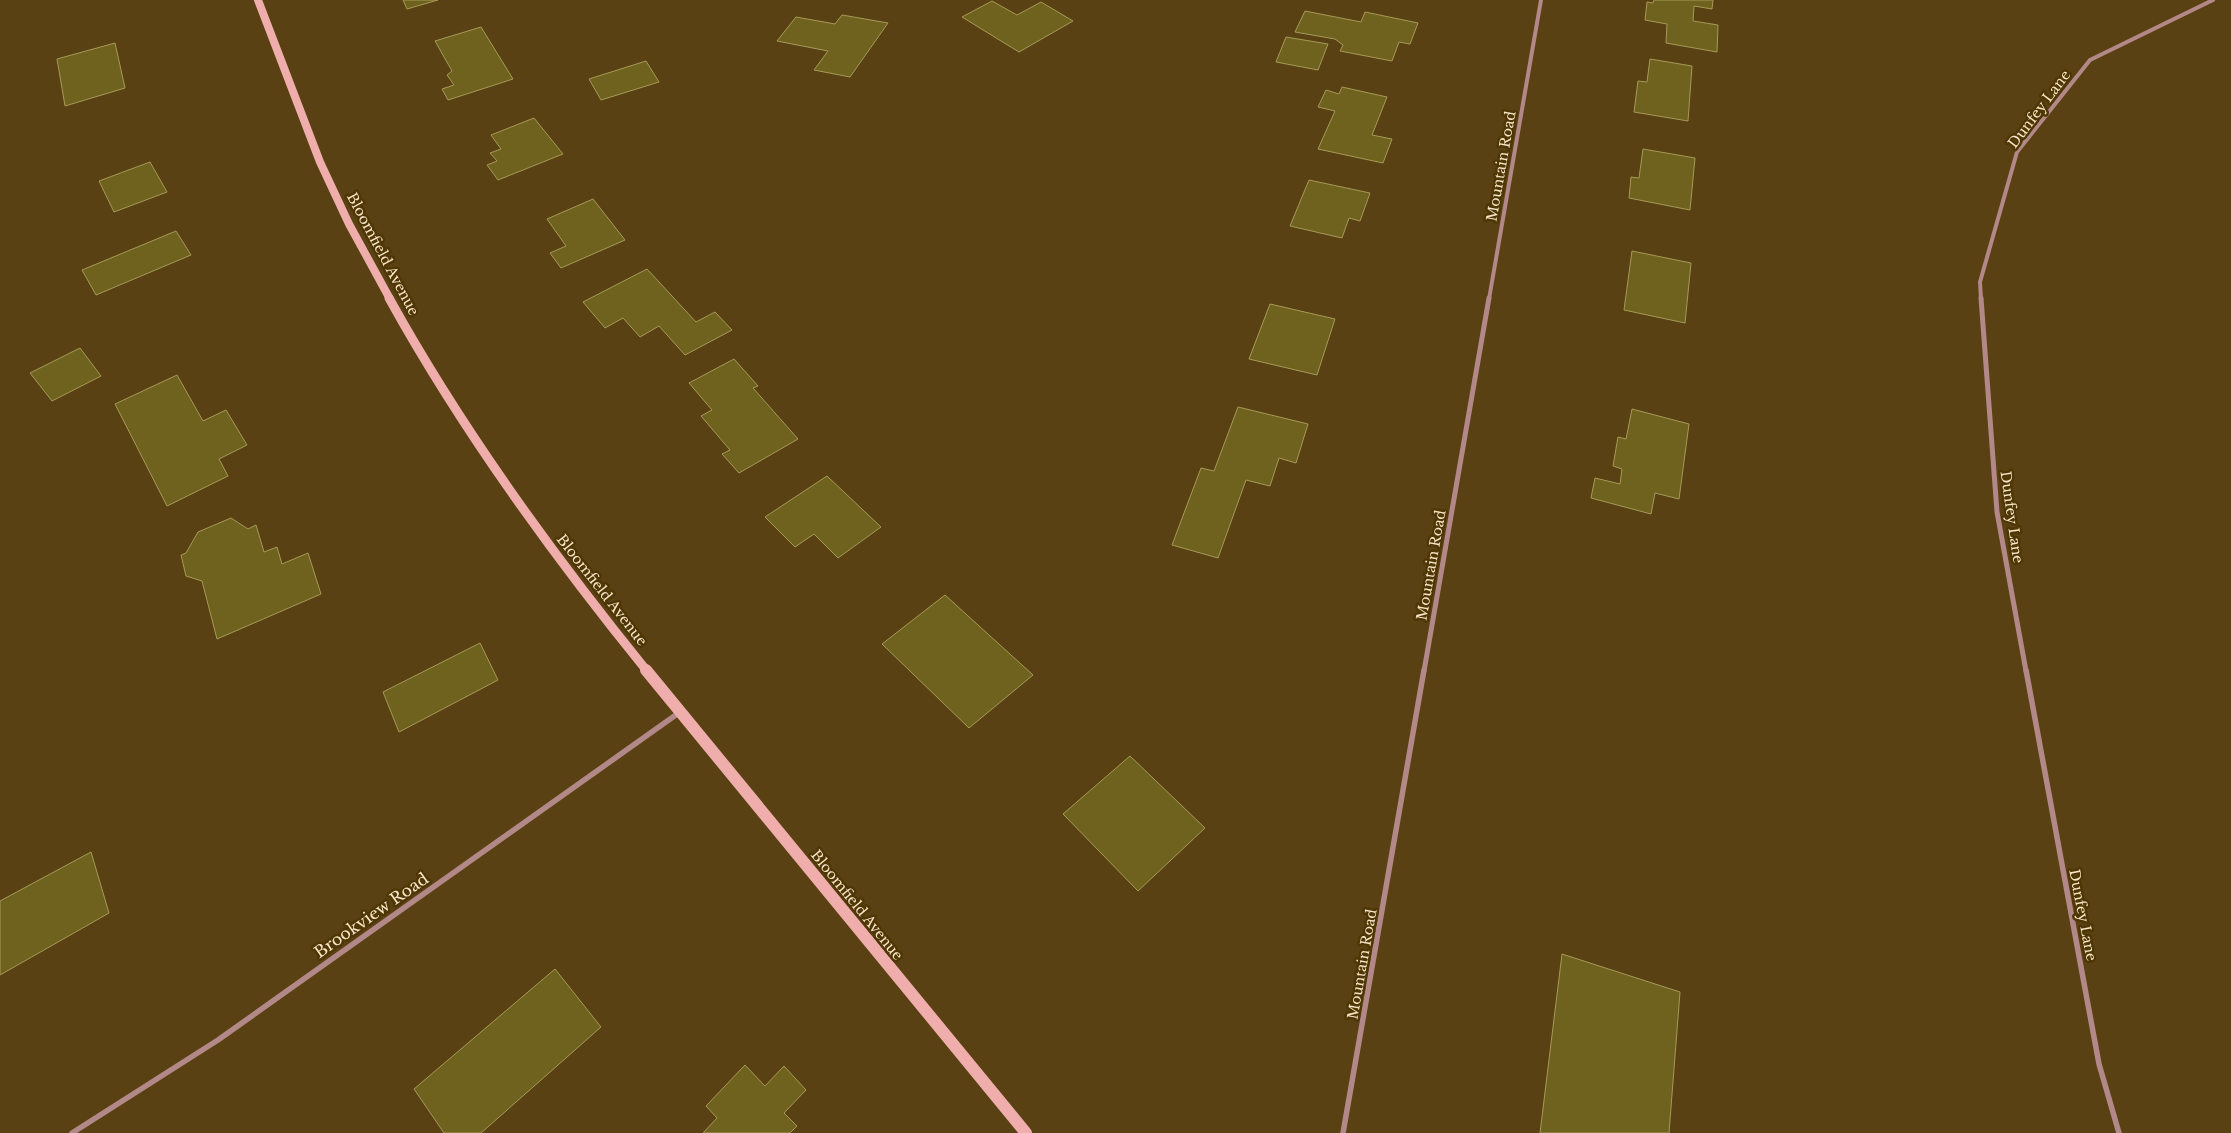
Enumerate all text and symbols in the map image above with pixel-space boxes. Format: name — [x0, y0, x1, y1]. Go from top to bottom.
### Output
street label: Dunfey Lane — [2004, 66, 2074, 152]
street label: Mountain Road — [1482, 109, 1520, 223]
street label: Bloomfield Avenue — [343, 189, 423, 319]
street label: Dunfey Lane — [1997, 470, 2027, 564]
street label: Mountain Road — [1412, 508, 1450, 622]
street label: Bloomfield Avenue — [553, 531, 651, 649]
street label: Bloomfield Avenue — [807, 846, 907, 964]
street label: Brookview Road — [310, 868, 432, 962]
street label: Dunfey Lane — [2065, 868, 2101, 962]
street label: Mountain Road — [1343, 907, 1381, 1021]

